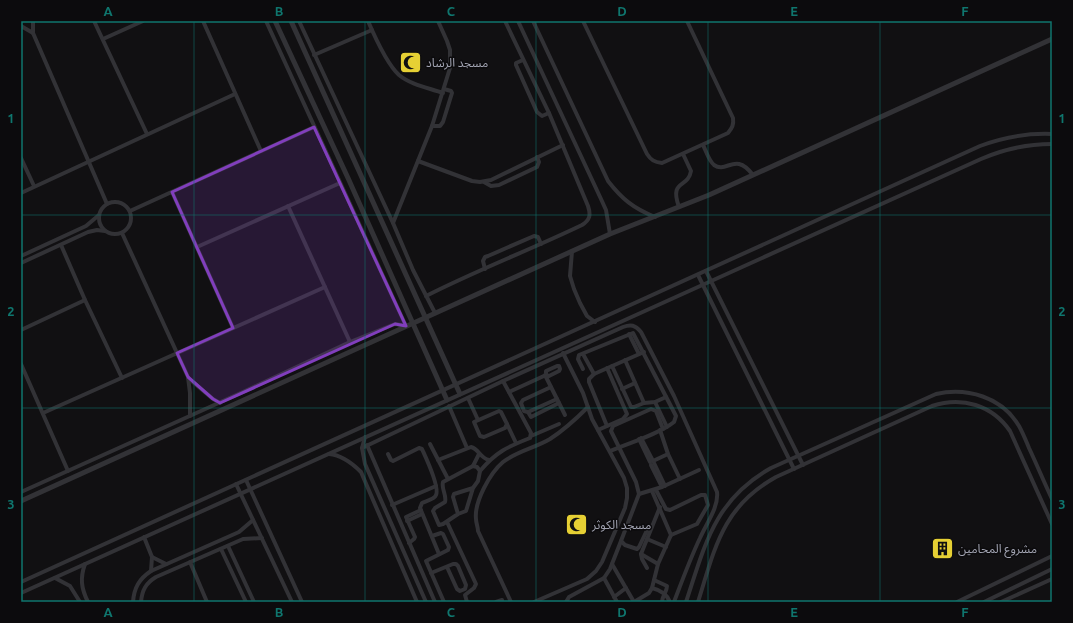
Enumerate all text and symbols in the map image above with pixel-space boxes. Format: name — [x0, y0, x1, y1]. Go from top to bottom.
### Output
text: A — [103, 4, 113, 18]
text: B — [275, 4, 284, 18]
text: C — [447, 4, 456, 18]
text: D — [617, 4, 627, 18]
text: E — [790, 4, 798, 18]
text: F — [961, 4, 969, 18]
mosque icon: مسجد الرشاد — [398, 49, 424, 75]
place label: مسجد الرشاد — [426, 56, 488, 70]
text: 1 — [7, 111, 15, 125]
text: 1 — [1058, 111, 1066, 125]
text: 2 — [7, 304, 15, 318]
text: 2 — [1058, 304, 1066, 318]
text: 3 — [7, 497, 15, 511]
text: 3 — [1058, 497, 1066, 511]
mosque icon: مسجد الكوثر — [564, 511, 590, 537]
place label: مسجد الكوثر — [591, 518, 651, 532]
building icon: مشروع المحامين — [930, 535, 956, 561]
place label: مشروع المحامين — [958, 542, 1037, 558]
text: A — [103, 605, 113, 619]
text: B — [275, 605, 284, 619]
text: C — [447, 605, 456, 619]
text: D — [617, 605, 627, 619]
text: E — [790, 605, 798, 619]
text: F — [961, 605, 969, 619]

